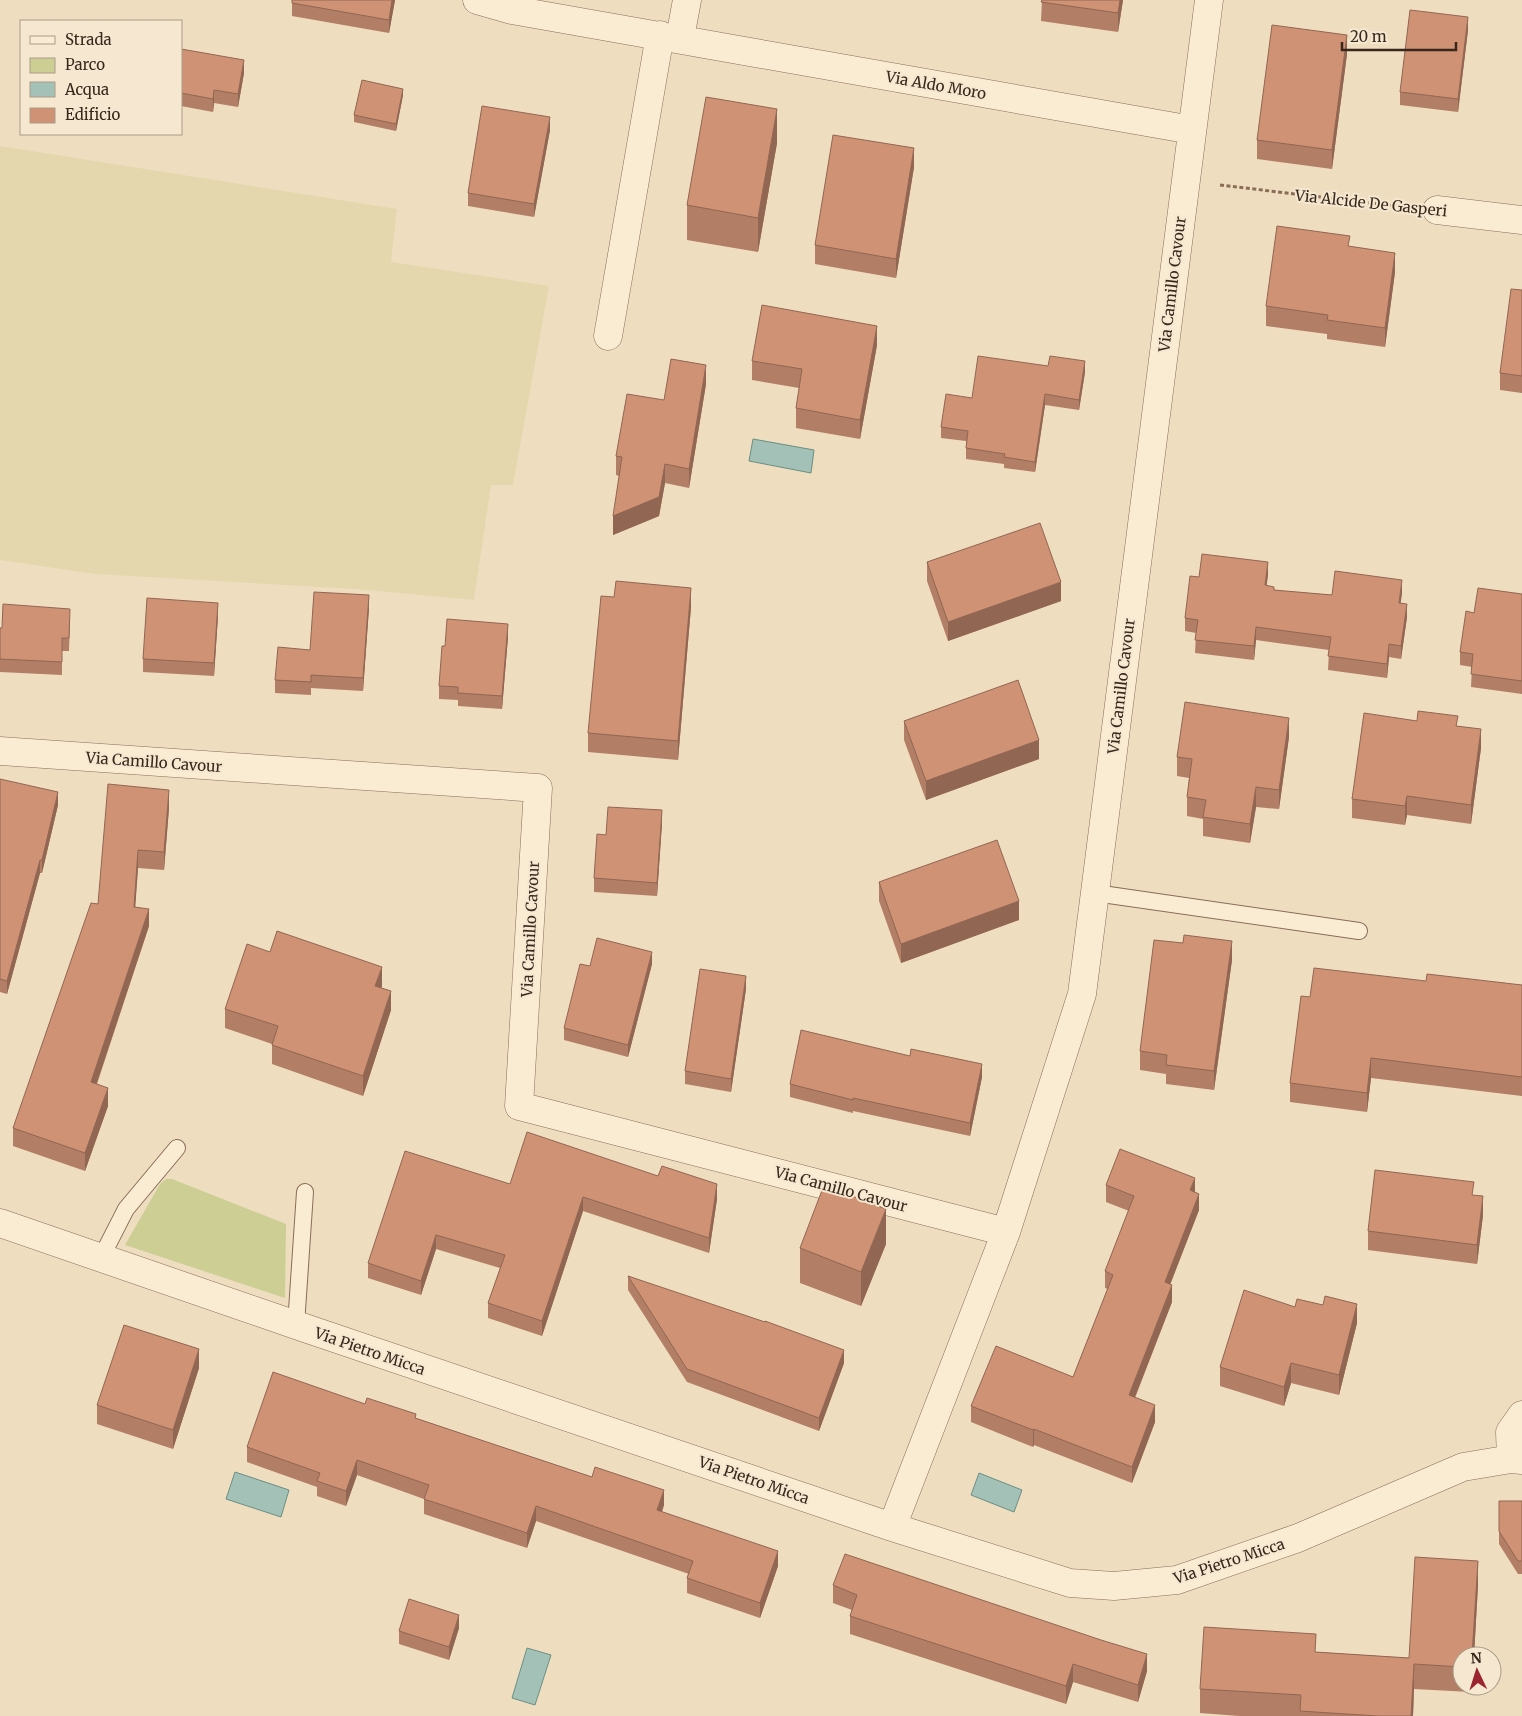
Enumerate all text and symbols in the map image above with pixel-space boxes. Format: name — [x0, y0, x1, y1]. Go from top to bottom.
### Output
legend — [20, 20, 182, 135]
scale bar — [1342, 20, 1456, 52]
text: 20 m — [1350, 27, 1387, 46]
text: Strada — [65, 30, 112, 49]
text: Parco — [65, 55, 105, 74]
street label: Via Aldo Moro — [883, 67, 988, 103]
text: Acqua — [64, 80, 109, 99]
text: Edificio — [65, 105, 121, 124]
street label: Via Alcide De Gasperi — [1293, 185, 1448, 220]
street label: Via Camillo Cavour — [1154, 215, 1190, 354]
street label: Via Camillo Cavour — [1103, 617, 1139, 756]
street label: Via Camillo Cavour — [84, 748, 223, 776]
street label: Via Camillo Cavour — [517, 860, 543, 999]
street label: Via Camillo Cavour — [772, 1162, 910, 1216]
street label: Via Pietro Micca — [311, 1323, 428, 1379]
street label: Via Pietro Micca — [695, 1452, 812, 1508]
street label: Via Pietro Micca — [1170, 1534, 1287, 1588]
north arrow — [1452, 1646, 1502, 1696]
text: N — [1470, 1649, 1482, 1667]

